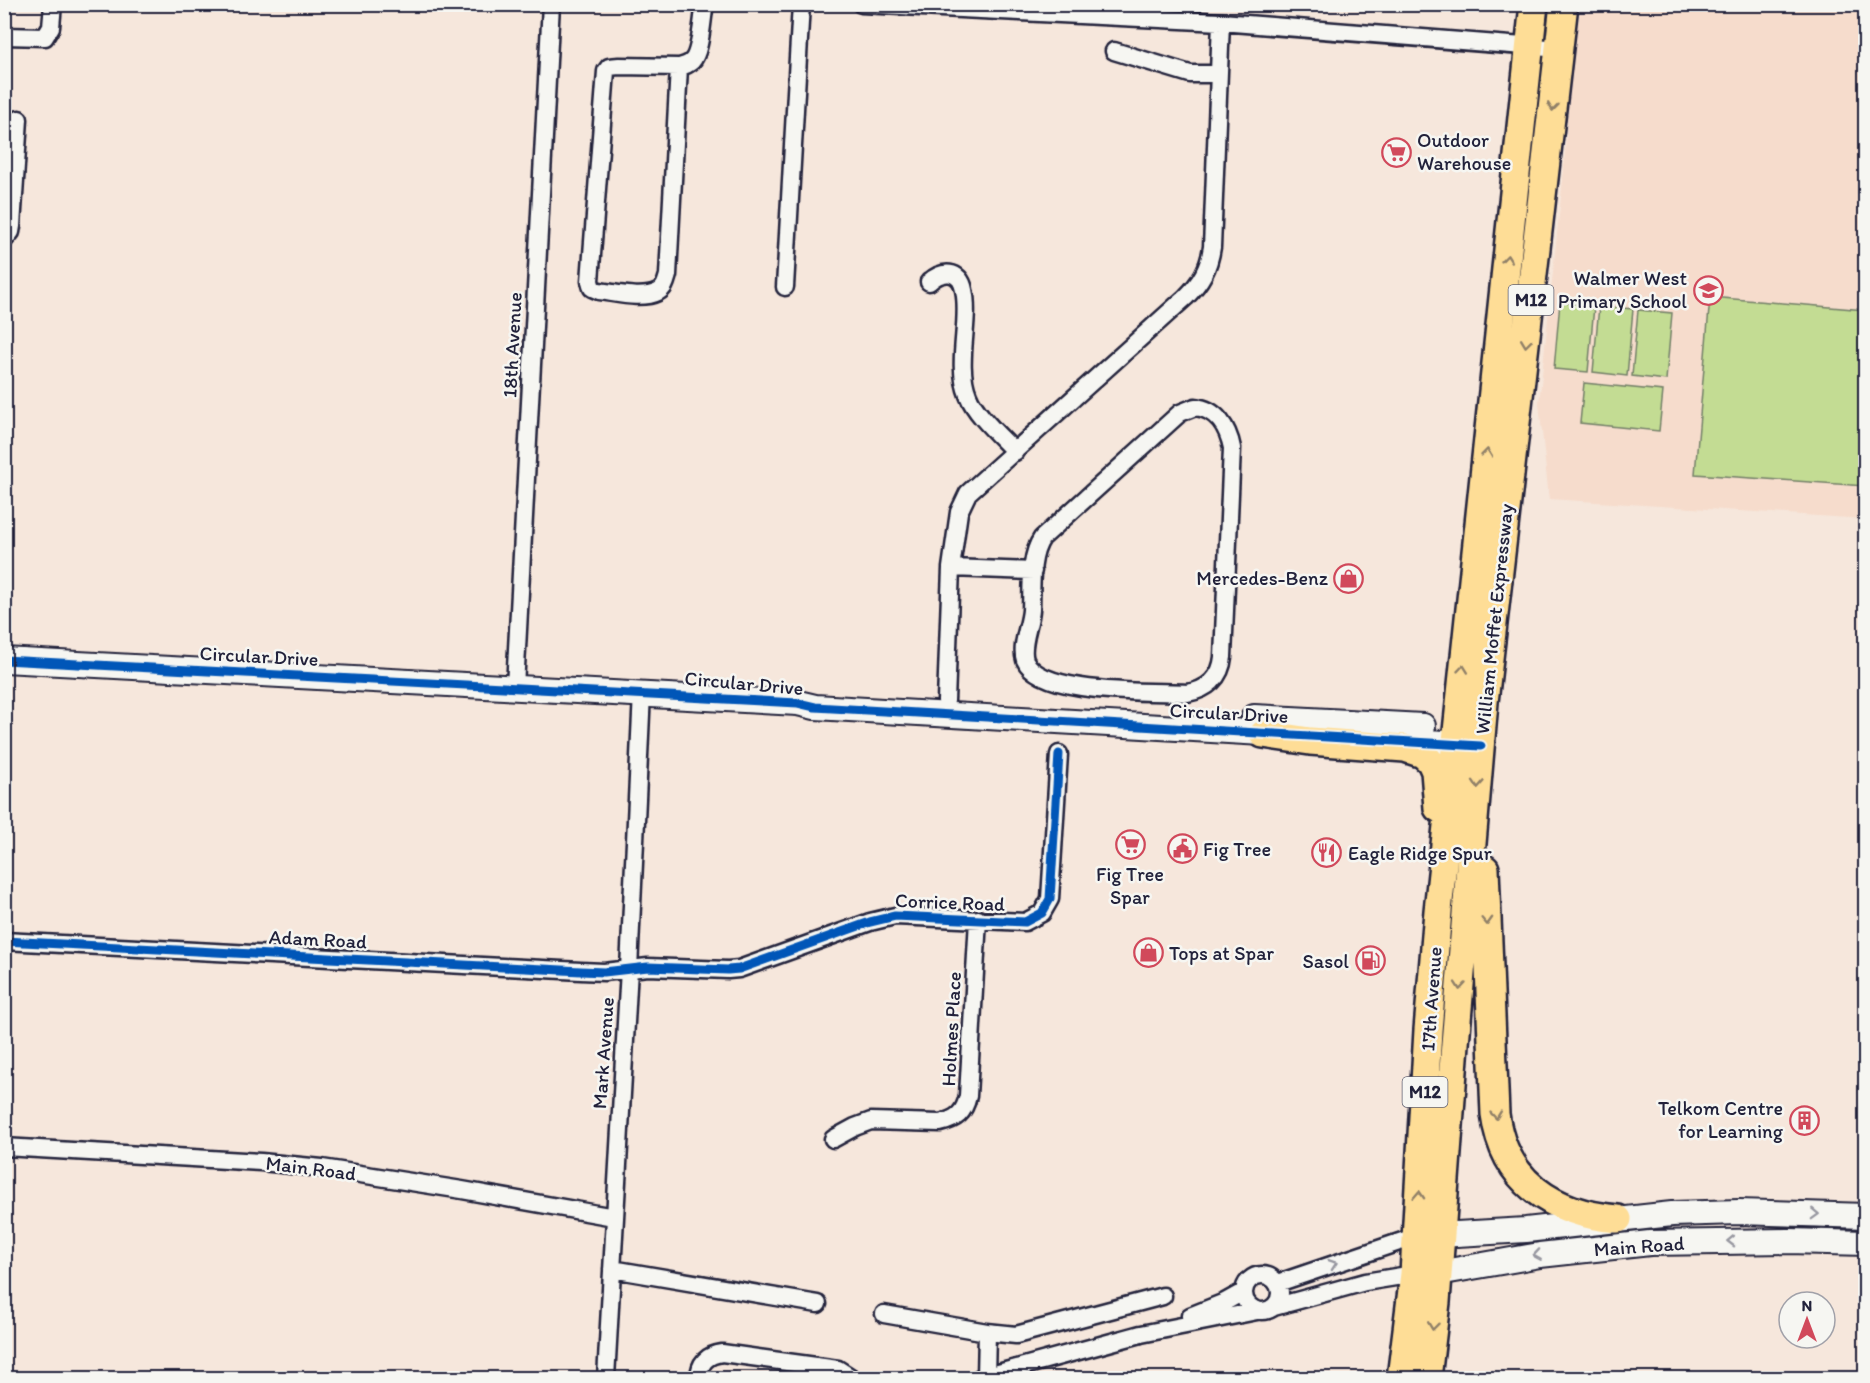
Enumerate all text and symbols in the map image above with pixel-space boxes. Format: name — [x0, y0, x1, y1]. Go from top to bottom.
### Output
one-way arrow — [1547, 103, 1560, 112]
place label: Outdoor Warehouse — [1417, 128, 1511, 175]
supermarket icon: Outdoor Warehouse — [1380, 136, 1412, 168]
one-way arrow — [1500, 255, 1513, 264]
place label: Walmer West Primary School — [1558, 266, 1688, 313]
school or university icon: Walmer West Primary School — [1692, 274, 1724, 306]
road number: M12 — [1508, 285, 1553, 315]
street label: 18th Avenue — [497, 291, 527, 399]
one-way arrow — [1520, 338, 1533, 347]
one-way arrow — [1480, 449, 1492, 458]
street label: William Moffet Expressway — [1470, 502, 1518, 735]
shop icon: Mercedes-Benz — [1333, 562, 1365, 594]
place label: Mercedes-Benz — [1196, 566, 1329, 590]
street label: Circular Drive — [199, 641, 319, 671]
one-way arrow — [1457, 664, 1469, 674]
street label: Circular Drive — [684, 666, 804, 700]
street label: Circular Drive — [1169, 698, 1289, 728]
one-way arrow — [1471, 780, 1484, 789]
supermarket icon: Fig Tree Spar — [1114, 828, 1146, 860]
public building icon: Fig Tree — [1166, 833, 1198, 865]
place label: Fig Tree — [1203, 837, 1271, 861]
restaurant icon: Eagle Ridge Spur — [1311, 837, 1343, 869]
place label: Eagle Ridge Spur — [1348, 841, 1492, 865]
place label: Fig Tree Spar — [1096, 862, 1164, 909]
street label: Corrice Road — [894, 888, 1006, 916]
one-way arrow — [1480, 916, 1493, 925]
street label: Adam Road — [268, 924, 368, 954]
shop icon: Tops at Spar — [1132, 937, 1164, 969]
place label: Tops at Spar — [1169, 941, 1275, 965]
fuel station icon: Sasol — [1354, 945, 1386, 977]
street label: 17th Avenue — [1415, 946, 1447, 1052]
place label: Sasol — [1303, 949, 1349, 973]
street label: Holmes Place — [936, 971, 966, 1087]
one-way arrow — [1454, 981, 1467, 990]
street label: Mark Avenue — [587, 996, 619, 1110]
road number: M12 — [1402, 1077, 1448, 1107]
place label: Telkom Centre for Learning — [1658, 1096, 1784, 1143]
building icon: Telkom Centre for Learning — [1788, 1104, 1820, 1136]
one-way arrow — [1489, 1111, 1502, 1120]
street label: Main Road — [265, 1151, 358, 1185]
one-way arrow — [1412, 1190, 1425, 1199]
one-way arrow — [1811, 1208, 1820, 1220]
street label: Main Road — [1593, 1231, 1685, 1261]
one-way arrow — [1726, 1235, 1735, 1248]
one-way arrow — [1532, 1249, 1541, 1261]
one-way arrow — [1327, 1259, 1338, 1272]
north arrow — [1777, 1290, 1837, 1350]
text: N — [1802, 1296, 1812, 1315]
one-way arrow — [1427, 1321, 1440, 1331]

